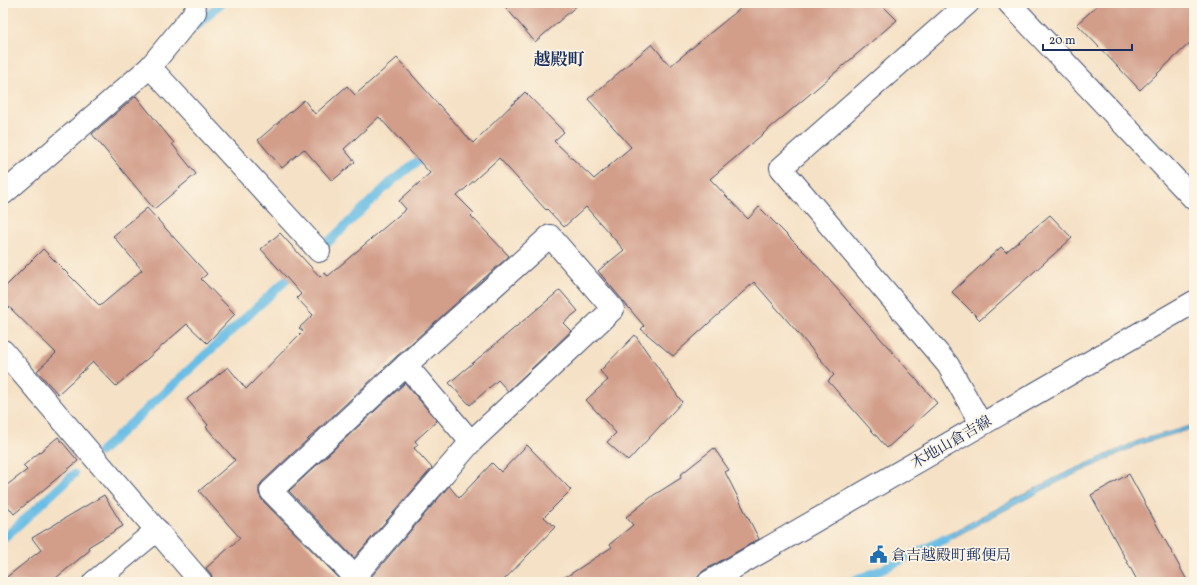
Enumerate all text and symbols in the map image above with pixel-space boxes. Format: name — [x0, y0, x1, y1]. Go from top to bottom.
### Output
scale bar — [1043, 26, 1132, 52]
text: 20 m — [1049, 33, 1076, 49]
district label: 越殿町 — [534, 49, 585, 72]
street label: 木地山倉吉線 — [908, 412, 996, 475]
public building icon: 倉吉越殿町郵便局 — [868, 545, 888, 565]
place label: 倉吉越殿町郵便局 — [891, 546, 1011, 567]

